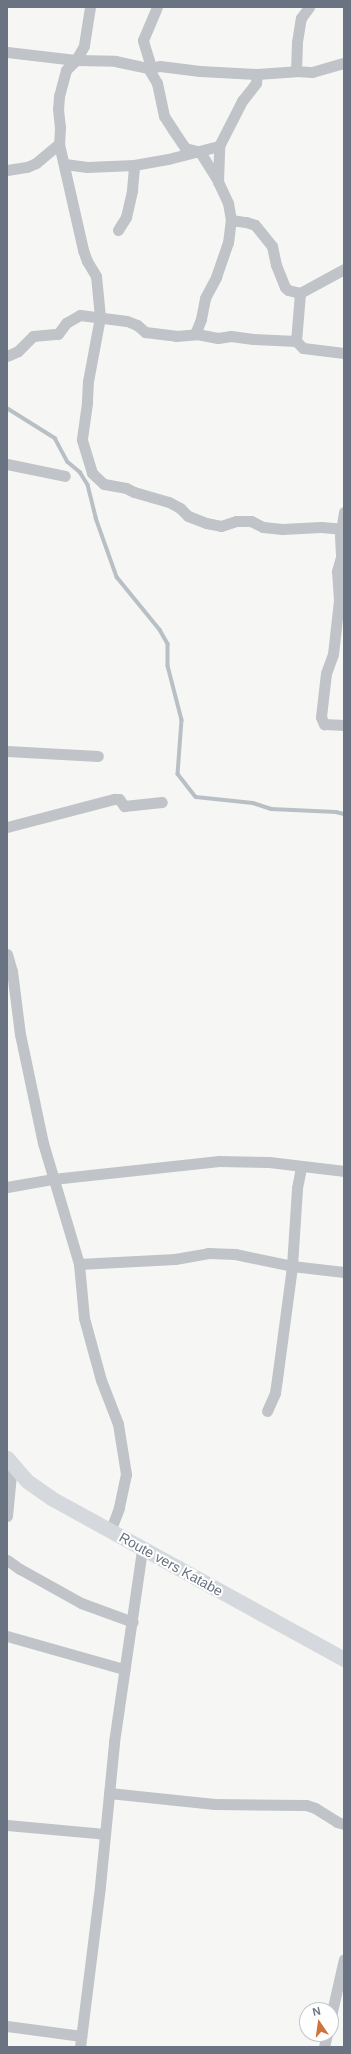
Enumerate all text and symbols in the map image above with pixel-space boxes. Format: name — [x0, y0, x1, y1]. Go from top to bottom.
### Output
street label: Route vers Katabe — [116, 1529, 226, 1599]
north arrow — [299, 2002, 339, 2042]
text: N — [311, 2005, 322, 2018]

